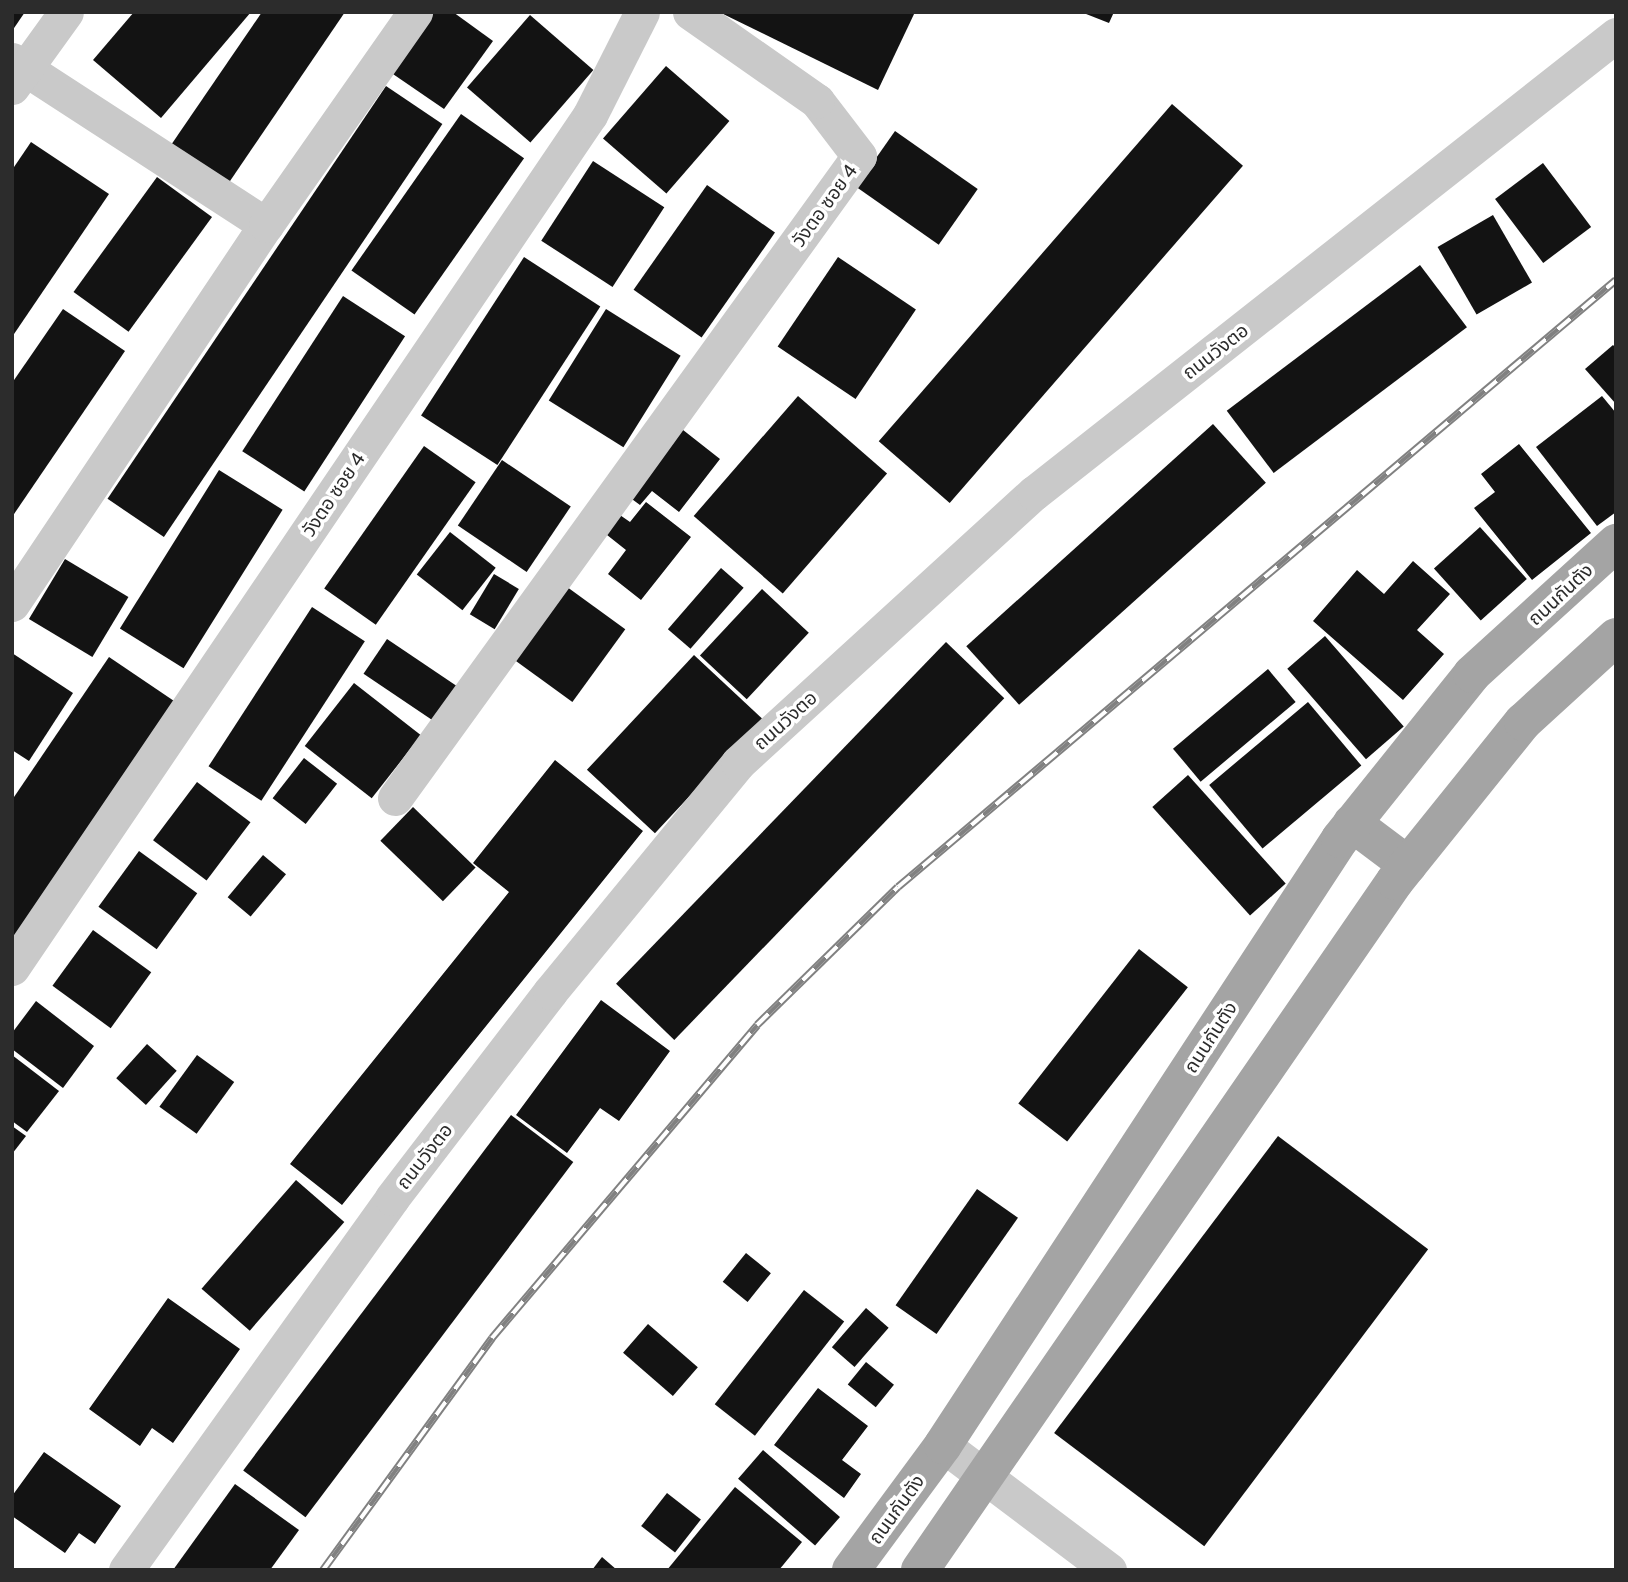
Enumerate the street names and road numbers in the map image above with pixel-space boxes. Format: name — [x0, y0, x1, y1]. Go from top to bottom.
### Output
street label: วังตอ ซอย 4 — [786, 159, 862, 251]
street label: ถนนวังตอ — [1178, 318, 1252, 384]
street label: วังตอ ซอย 4 — [297, 448, 369, 540]
street label: ถนนกันตัง — [1523, 558, 1597, 630]
street label: ถนนวังตอ — [749, 686, 821, 754]
street label: ถนนกันตัง — [1179, 997, 1241, 1077]
street label: ถนนวังตอ — [391, 1119, 457, 1193]
street label: ถนนกันตัง — [863, 1470, 929, 1548]

